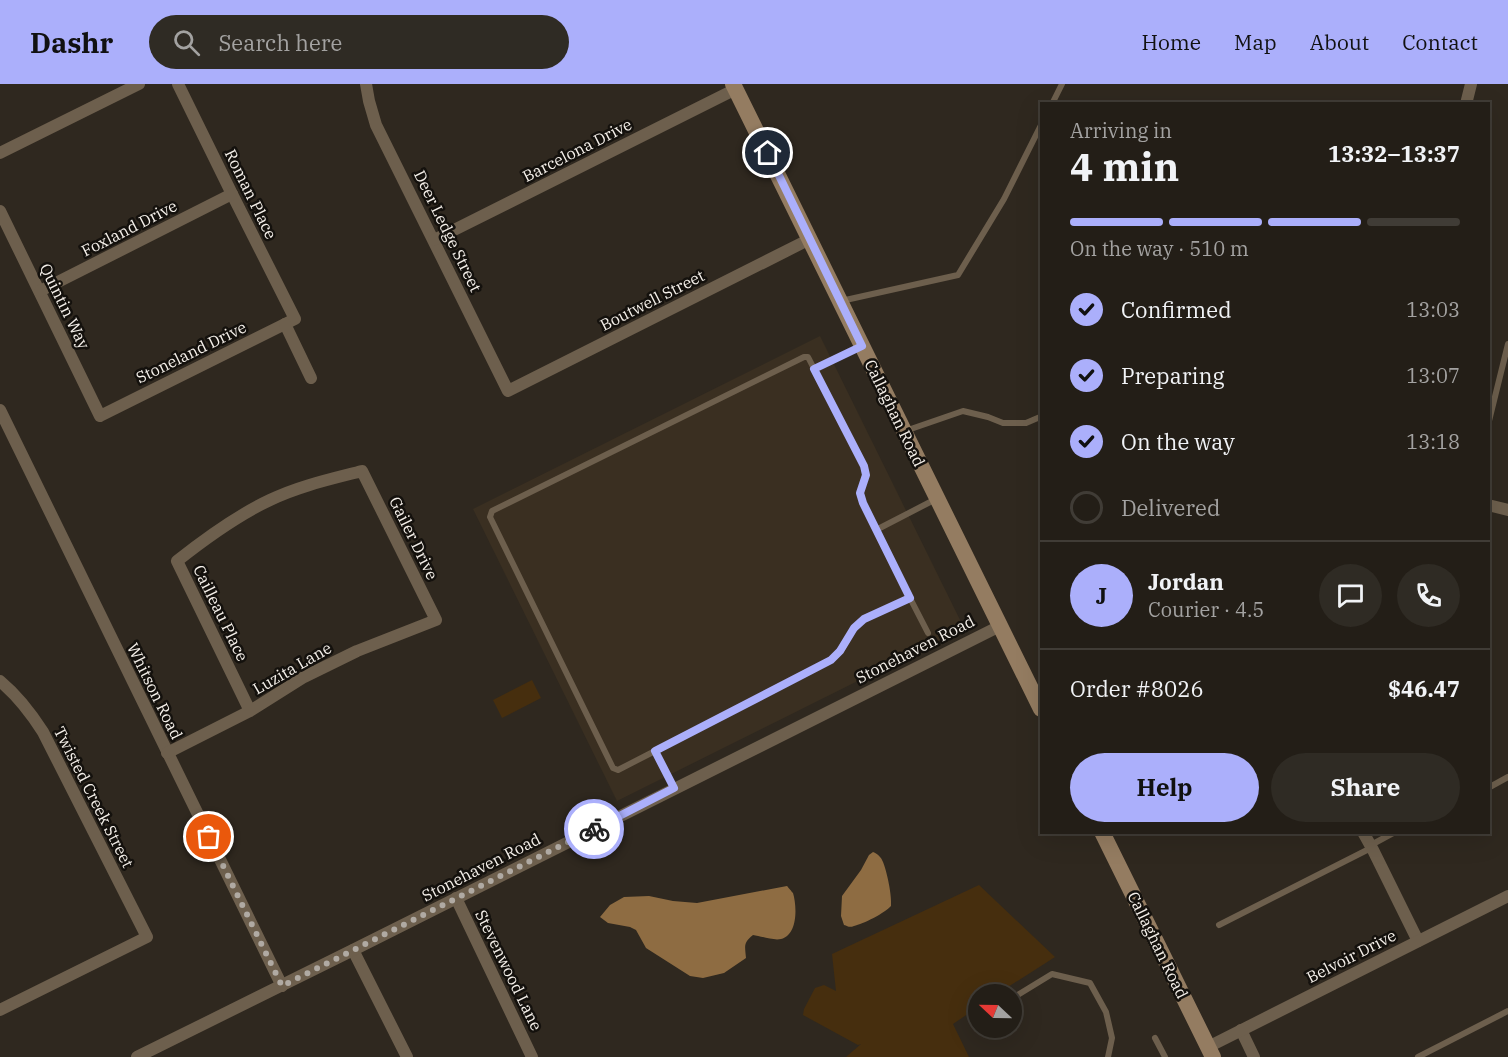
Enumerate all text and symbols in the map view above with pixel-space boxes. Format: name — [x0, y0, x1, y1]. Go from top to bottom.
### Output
search box — [149, 15, 569, 69]
text: Dashr — [30, 24, 113, 61]
icon: search — [170, 26, 203, 59]
text: Search here — [218, 28, 342, 57]
text: Home — [1141, 28, 1201, 56]
text: Map — [1234, 28, 1277, 56]
text: About — [1310, 28, 1369, 56]
text: Contact — [1402, 28, 1478, 56]
street label: Barcelona Drive — [519, 114, 635, 186]
text: Arriving in — [1070, 117, 1172, 144]
pin — [742, 127, 793, 178]
icon: home — [751, 136, 784, 169]
text: 13:32–13:37 — [1328, 139, 1460, 168]
text: 4 min — [1070, 141, 1179, 192]
street label: Roman Place — [221, 146, 281, 242]
street label: Deer Ledge Street — [410, 167, 486, 295]
street label: Foxland Drive — [78, 195, 180, 261]
text: On the way · 510 m — [1070, 235, 1249, 262]
street label: Quintin Way — [36, 260, 95, 353]
street label: Boutwell Street — [596, 265, 708, 335]
icon: check — [1070, 293, 1103, 326]
text: Confirmed — [1121, 295, 1232, 324]
text: 13:03 — [1406, 296, 1460, 323]
street label: Stoneland Drive — [132, 317, 250, 387]
street label: Callaghan Road — [860, 356, 930, 470]
icon: check — [1070, 359, 1103, 392]
text: Preparing — [1121, 361, 1225, 390]
text: 13:07 — [1406, 362, 1460, 389]
icon: check — [1070, 425, 1103, 458]
text: On the way — [1121, 427, 1235, 456]
text: 13:18 — [1406, 428, 1460, 455]
street label: Gailer Drive — [385, 493, 443, 583]
text: Delivered — [1121, 493, 1220, 522]
street label: Cailleau Place — [189, 562, 253, 664]
button: chat — [1319, 564, 1382, 627]
button: phone — [1397, 564, 1460, 627]
text: Jordan — [1148, 567, 1224, 596]
text: J — [1096, 581, 1107, 610]
text: Courier · 4.5 — [1148, 596, 1264, 623]
street label: Stonehaven Road — [852, 610, 978, 688]
street label: Luzita Lane — [249, 637, 335, 699]
street label: Whitson Road — [123, 639, 187, 743]
text: Order #8026 — [1070, 674, 1204, 703]
text: $46.47 — [1388, 674, 1460, 703]
street label: Twisted Creek Street — [50, 723, 138, 871]
button: Help — [1070, 753, 1259, 822]
button: Share — [1271, 753, 1460, 822]
courier — [564, 799, 624, 859]
pin — [183, 811, 234, 862]
icon: bike — [578, 813, 611, 846]
icon: bag — [192, 820, 225, 853]
street label: Stonehaven Road — [418, 828, 544, 906]
street label: Callaghan Road — [1123, 888, 1193, 1002]
street label: Stevenwood Lane — [471, 906, 547, 1034]
street label: Belvoir Drive — [1303, 925, 1399, 987]
north arrow — [968, 984, 1022, 1038]
map controls — [968, 984, 1022, 1038]

